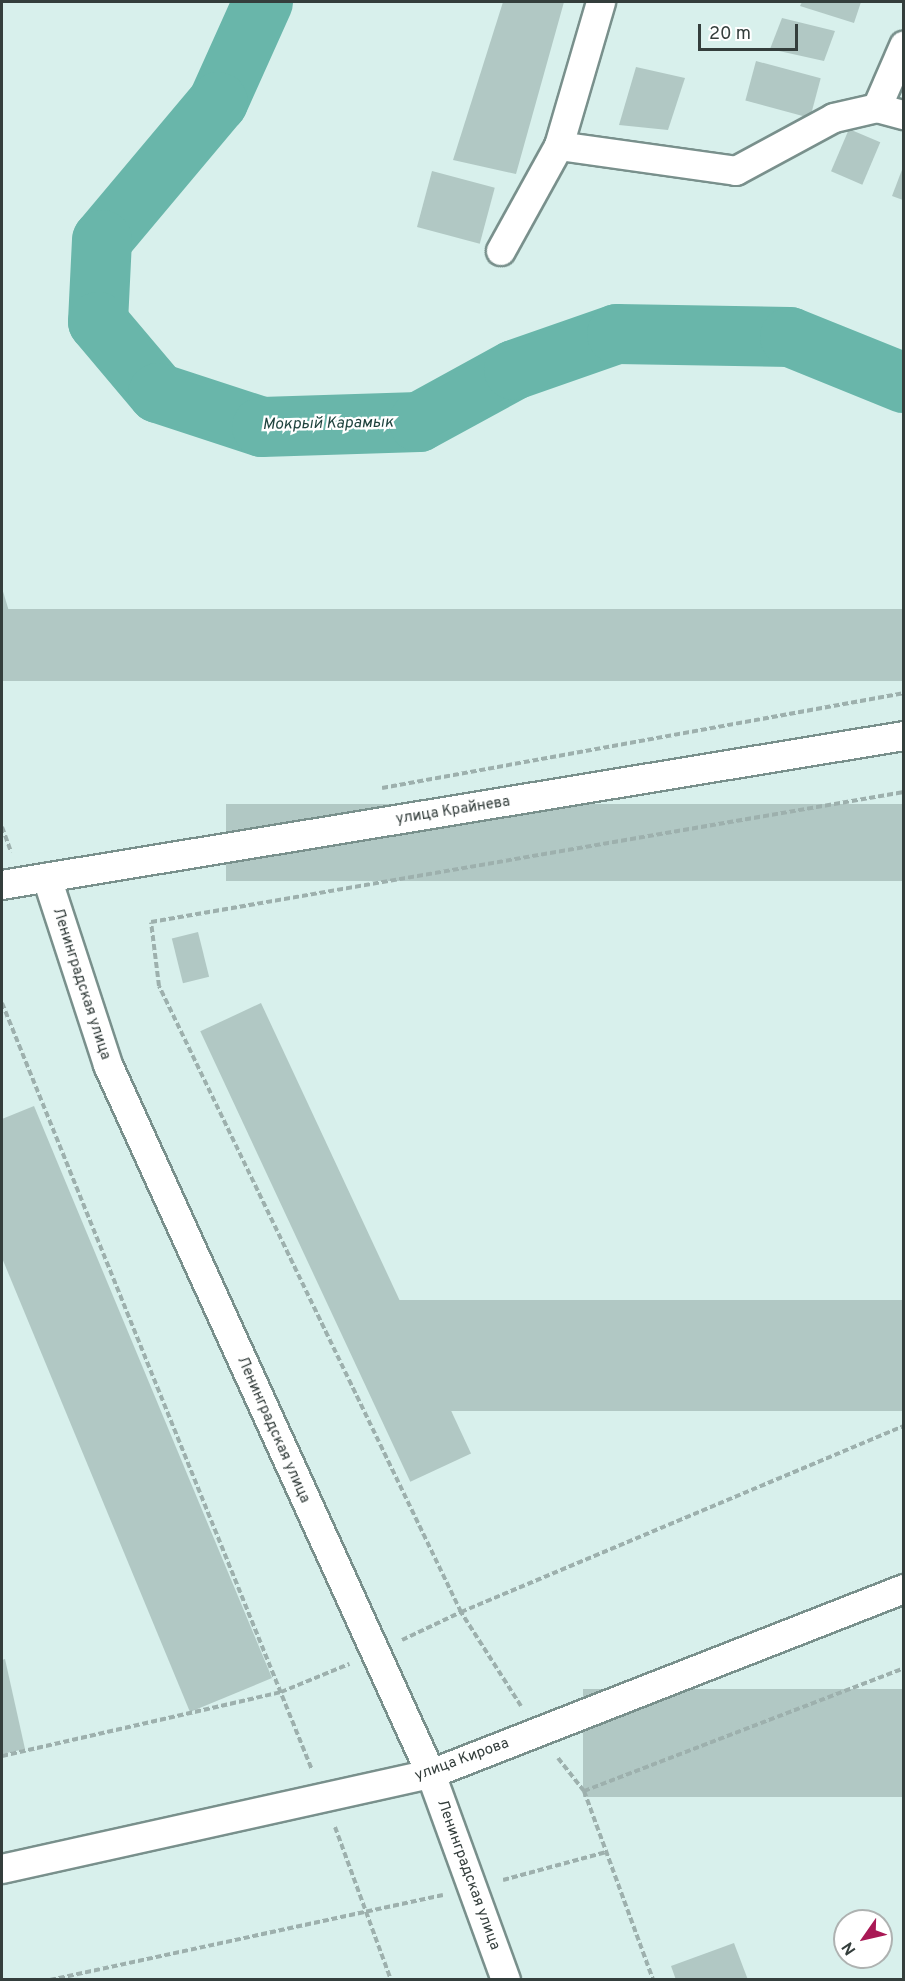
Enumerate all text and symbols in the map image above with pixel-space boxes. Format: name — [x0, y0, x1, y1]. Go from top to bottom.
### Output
scale bar — [701, 12, 802, 50]
text: 20 m — [709, 23, 751, 46]
water label: Мокрый Карамык — [262, 413, 394, 435]
street label: улица Крайнева — [395, 793, 511, 829]
street label: Ленинградская улица — [48, 906, 114, 1062]
street label: Ленинградская улица — [232, 1354, 314, 1506]
street label: улица Кирова — [412, 1735, 512, 1785]
street label: Ленинградская улица — [432, 1797, 504, 1953]
north arrow — [833, 1909, 893, 1969]
text: N — [838, 1938, 861, 1958]

